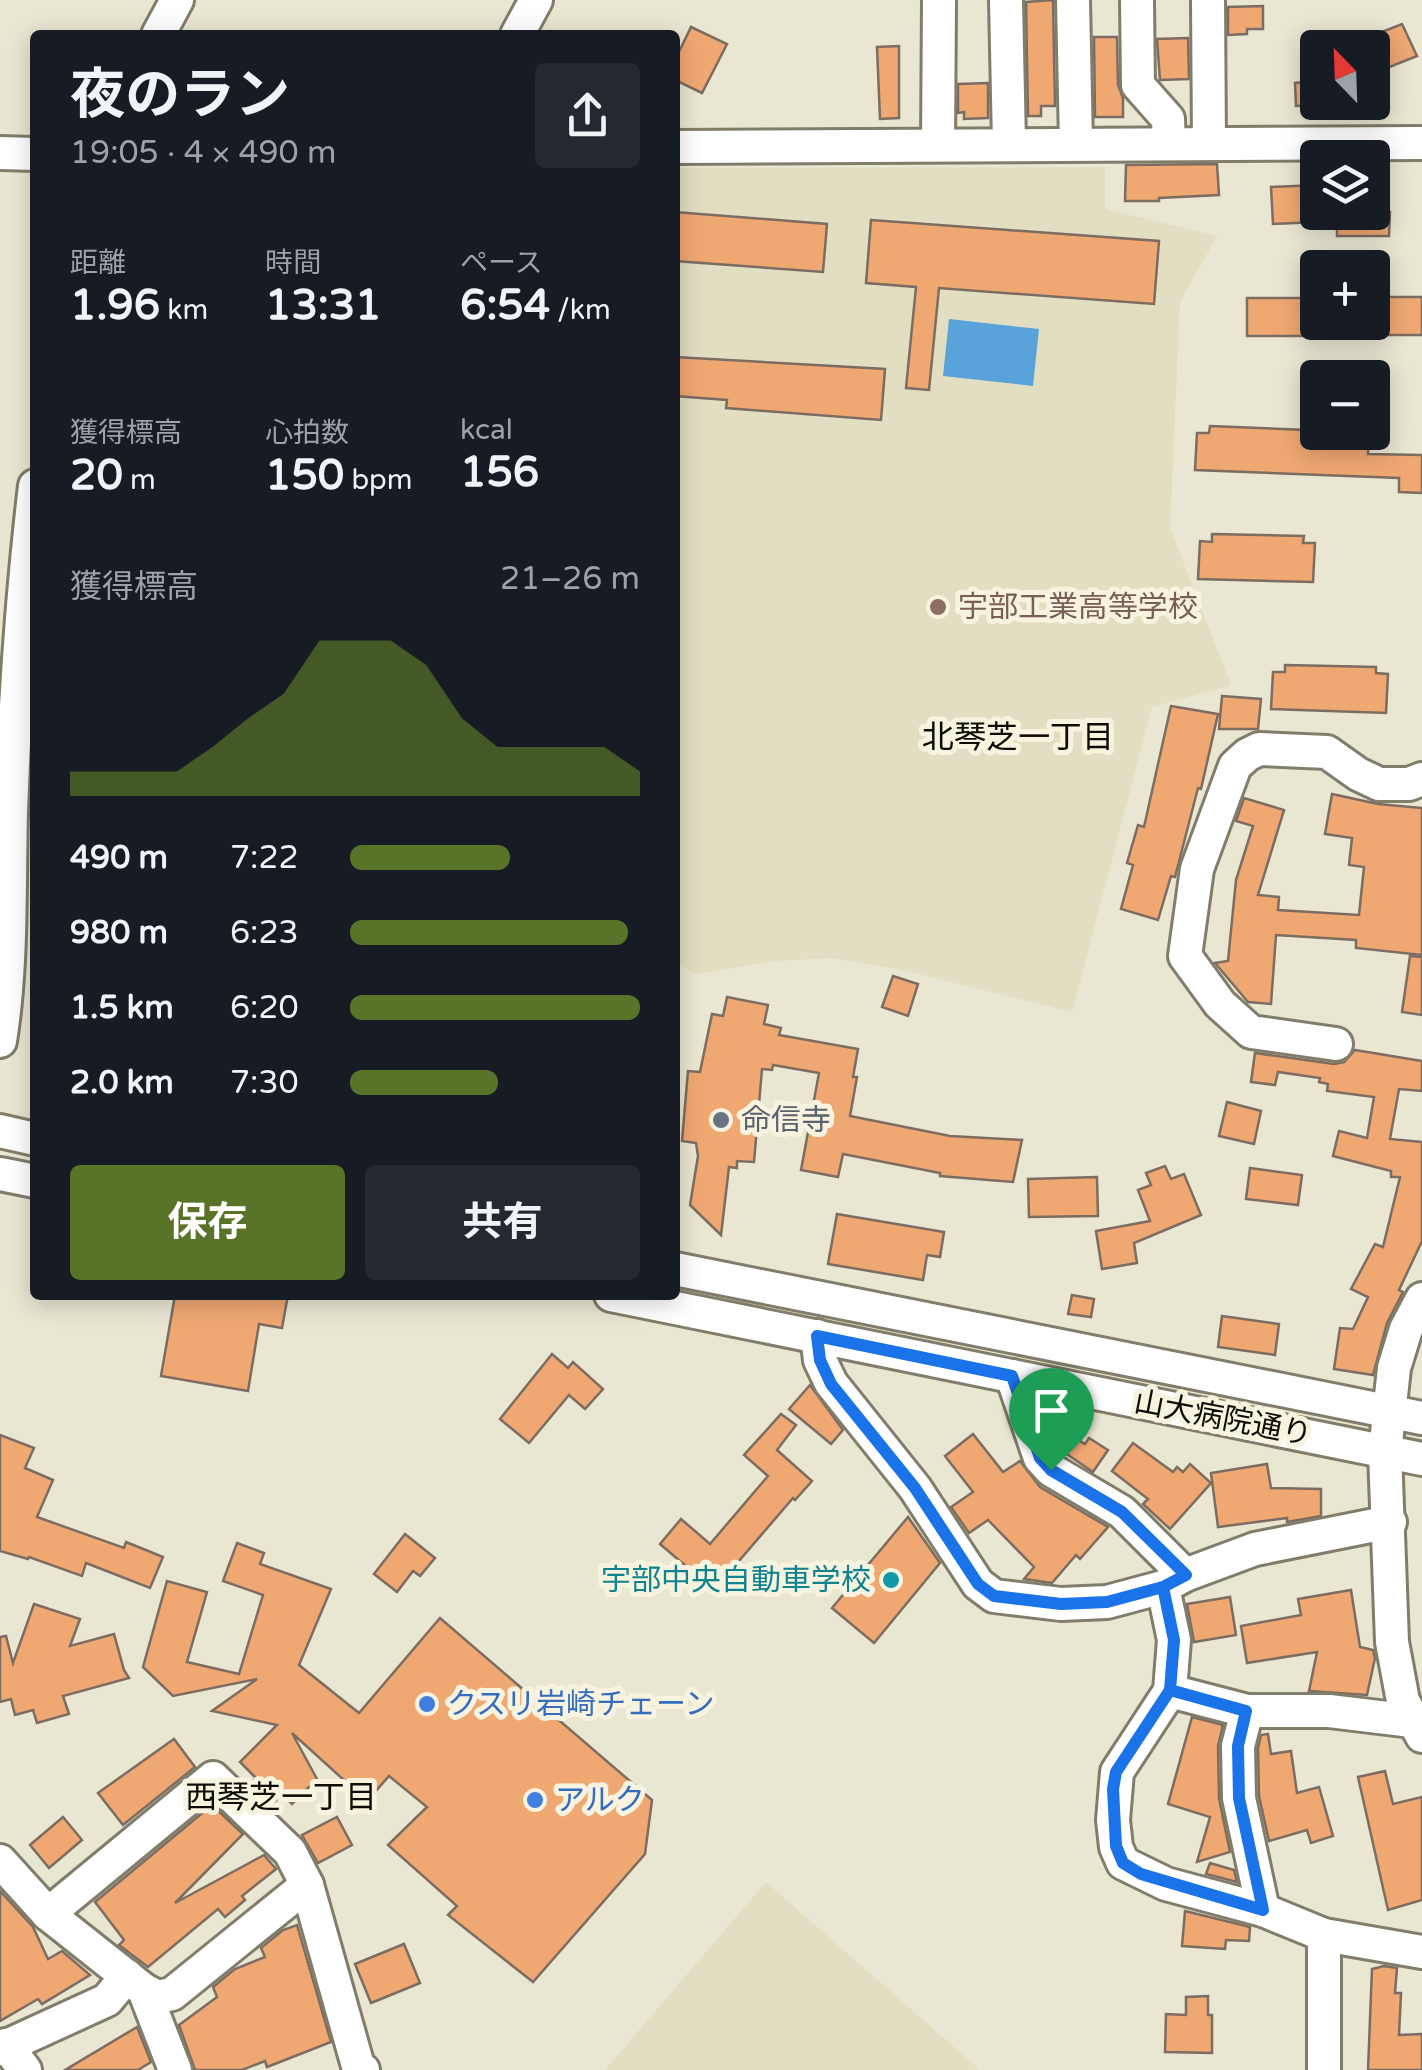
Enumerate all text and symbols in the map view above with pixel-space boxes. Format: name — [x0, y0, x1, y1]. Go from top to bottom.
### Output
north arrow — [1300, 30, 1390, 120]
map controls — [1300, 30, 1390, 450]
text: 夜のラン — [70, 63, 290, 129]
button: share — [535, 63, 640, 168]
text: 19:05 · 4 × 490 m — [70, 134, 336, 172]
button: layers — [1300, 140, 1390, 230]
text: 距離 — [70, 246, 126, 280]
text: 時間 — [265, 246, 321, 280]
text: ペース — [460, 246, 543, 280]
button: + — [1300, 250, 1390, 340]
text: 1.96 — [70, 280, 160, 331]
text: 13:31 — [265, 280, 381, 331]
text: 6:54 — [460, 280, 550, 331]
text: km — [160, 293, 208, 327]
text: /km — [550, 293, 611, 327]
button: − — [1300, 360, 1390, 450]
text: kcal — [460, 413, 513, 447]
text: 獲得標高 — [70, 416, 182, 450]
text: 心拍数 — [265, 416, 349, 450]
text: 156 — [460, 447, 539, 498]
text: 20 — [70, 450, 123, 501]
text: 150 — [265, 450, 344, 501]
text: m — [123, 463, 156, 497]
text: bpm — [344, 463, 412, 497]
text: 21–26 m — [500, 560, 640, 598]
text: 獲得標高 — [70, 568, 198, 606]
place label: 宇部工業高等学校 — [958, 589, 1198, 626]
marker: 宇部工業高等学校 — [927, 596, 949, 618]
district label: 北琴芝一丁目 — [922, 719, 1114, 757]
text: 490 m — [70, 839, 168, 877]
text: 7:22 — [230, 839, 299, 877]
text: 980 m — [70, 914, 168, 952]
text: 6:23 — [230, 914, 299, 952]
text: 1.5 km — [70, 989, 174, 1027]
text: 6:20 — [230, 989, 299, 1027]
text: 2.0 km — [70, 1064, 174, 1102]
text: 7:30 — [230, 1064, 299, 1102]
place label: 命信寺 — [741, 1102, 831, 1139]
marker: 命信寺 — [710, 1109, 732, 1131]
button: 保存 — [70, 1165, 345, 1280]
button: 共有 — [365, 1165, 640, 1280]
pin — [1009, 1368, 1094, 1471]
icon: arrive — [1024, 1383, 1079, 1438]
street label: 山大病院通り — [1131, 1383, 1315, 1454]
place label: 宇部中央自動車学校 — [601, 1562, 871, 1599]
marker: 宇部中央自動車学校 — [880, 1569, 902, 1591]
place label: クスリ岩崎チェーン — [447, 1686, 715, 1723]
marker: クスリ岩崎チェーン — [416, 1693, 438, 1715]
district label: 西琴芝一丁目 — [185, 1779, 377, 1817]
place label: アルク — [555, 1782, 645, 1819]
marker: アルク — [524, 1789, 546, 1811]

